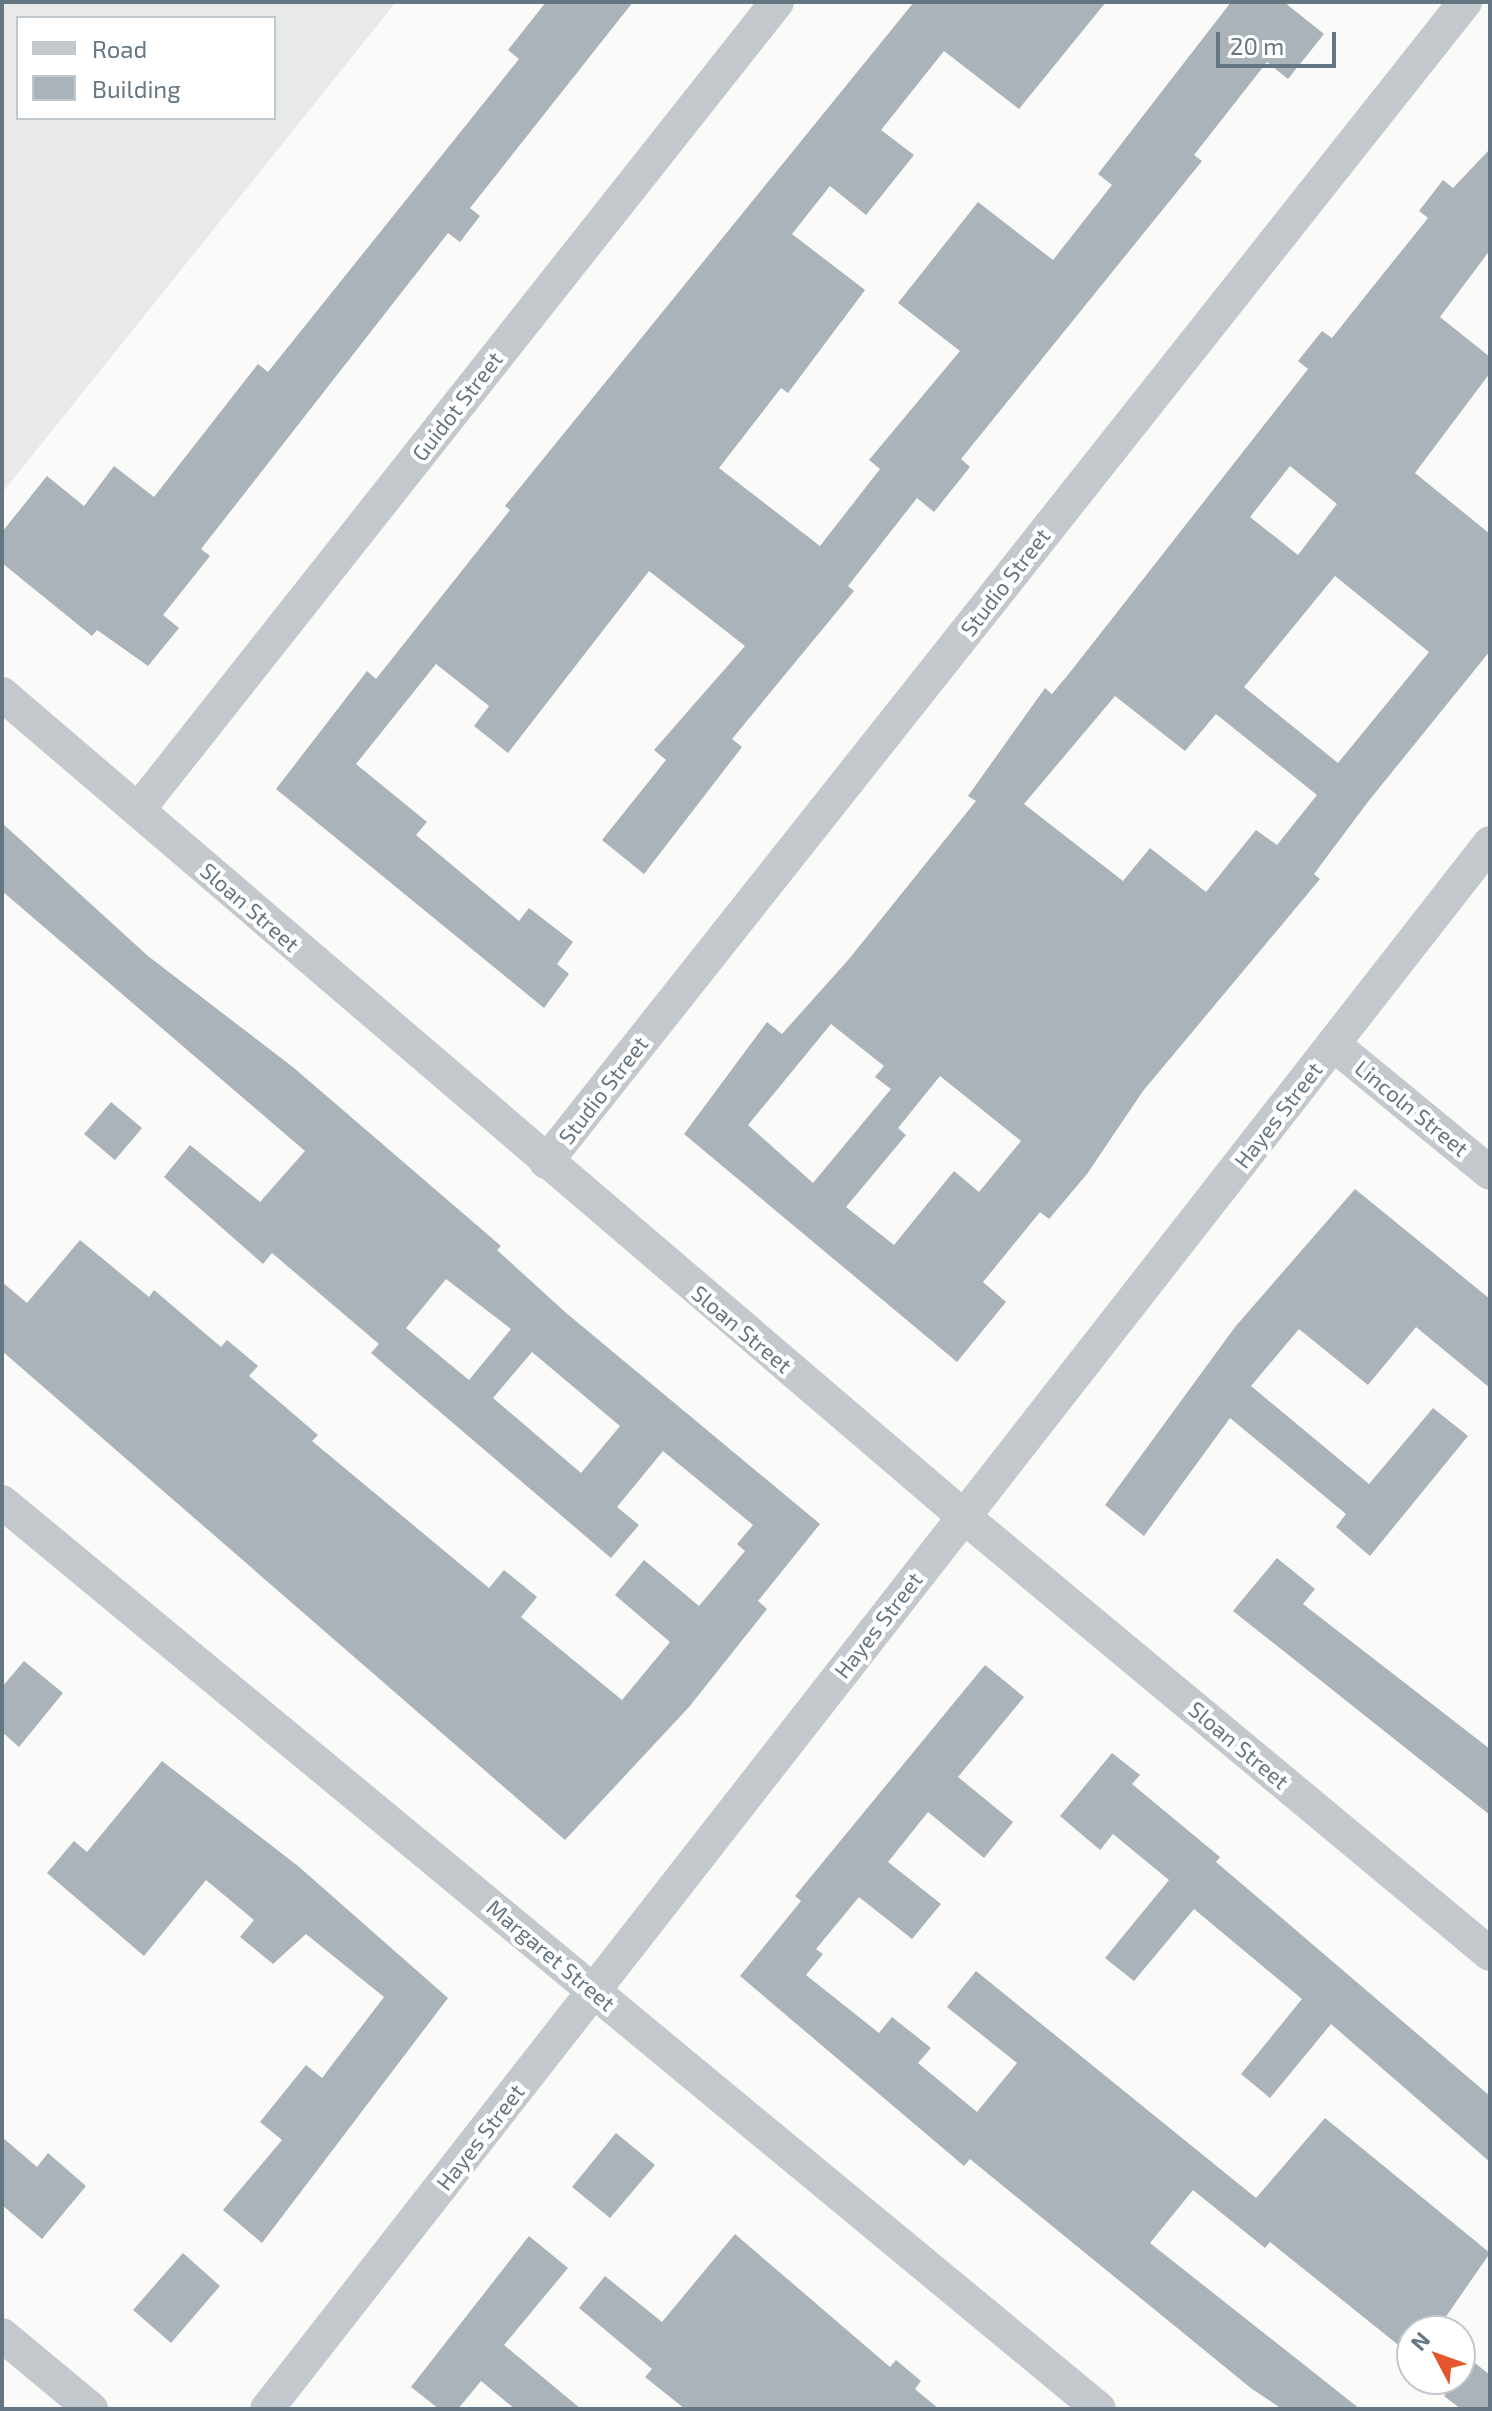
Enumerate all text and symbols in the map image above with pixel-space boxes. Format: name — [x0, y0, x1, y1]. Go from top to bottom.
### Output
legend — [16, 16, 276, 120]
scale bar — [1220, 16, 1340, 66]
text: 20 m — [1230, 31, 1284, 60]
text: Road — [92, 34, 147, 63]
text: Building — [92, 74, 181, 103]
street label: Guidot Street — [406, 346, 508, 466]
street label: Studio Street — [955, 523, 1055, 641]
street label: Sloan Street — [195, 857, 305, 957]
street label: Studio Street — [553, 1031, 653, 1149]
street label: Lincoln Street — [1350, 1054, 1474, 1162]
street label: Hayes Street — [1228, 1057, 1328, 1173]
street label: Sloan Street — [687, 1280, 797, 1378]
street label: Hayes Street — [828, 1567, 928, 1683]
street label: Sloan Street — [1184, 1696, 1294, 1794]
street label: Margaret Street — [482, 1894, 620, 2016]
street label: Hayes Street — [430, 2079, 530, 2195]
north arrow — [1396, 2315, 1476, 2395]
text: N — [1404, 2326, 1434, 2355]

